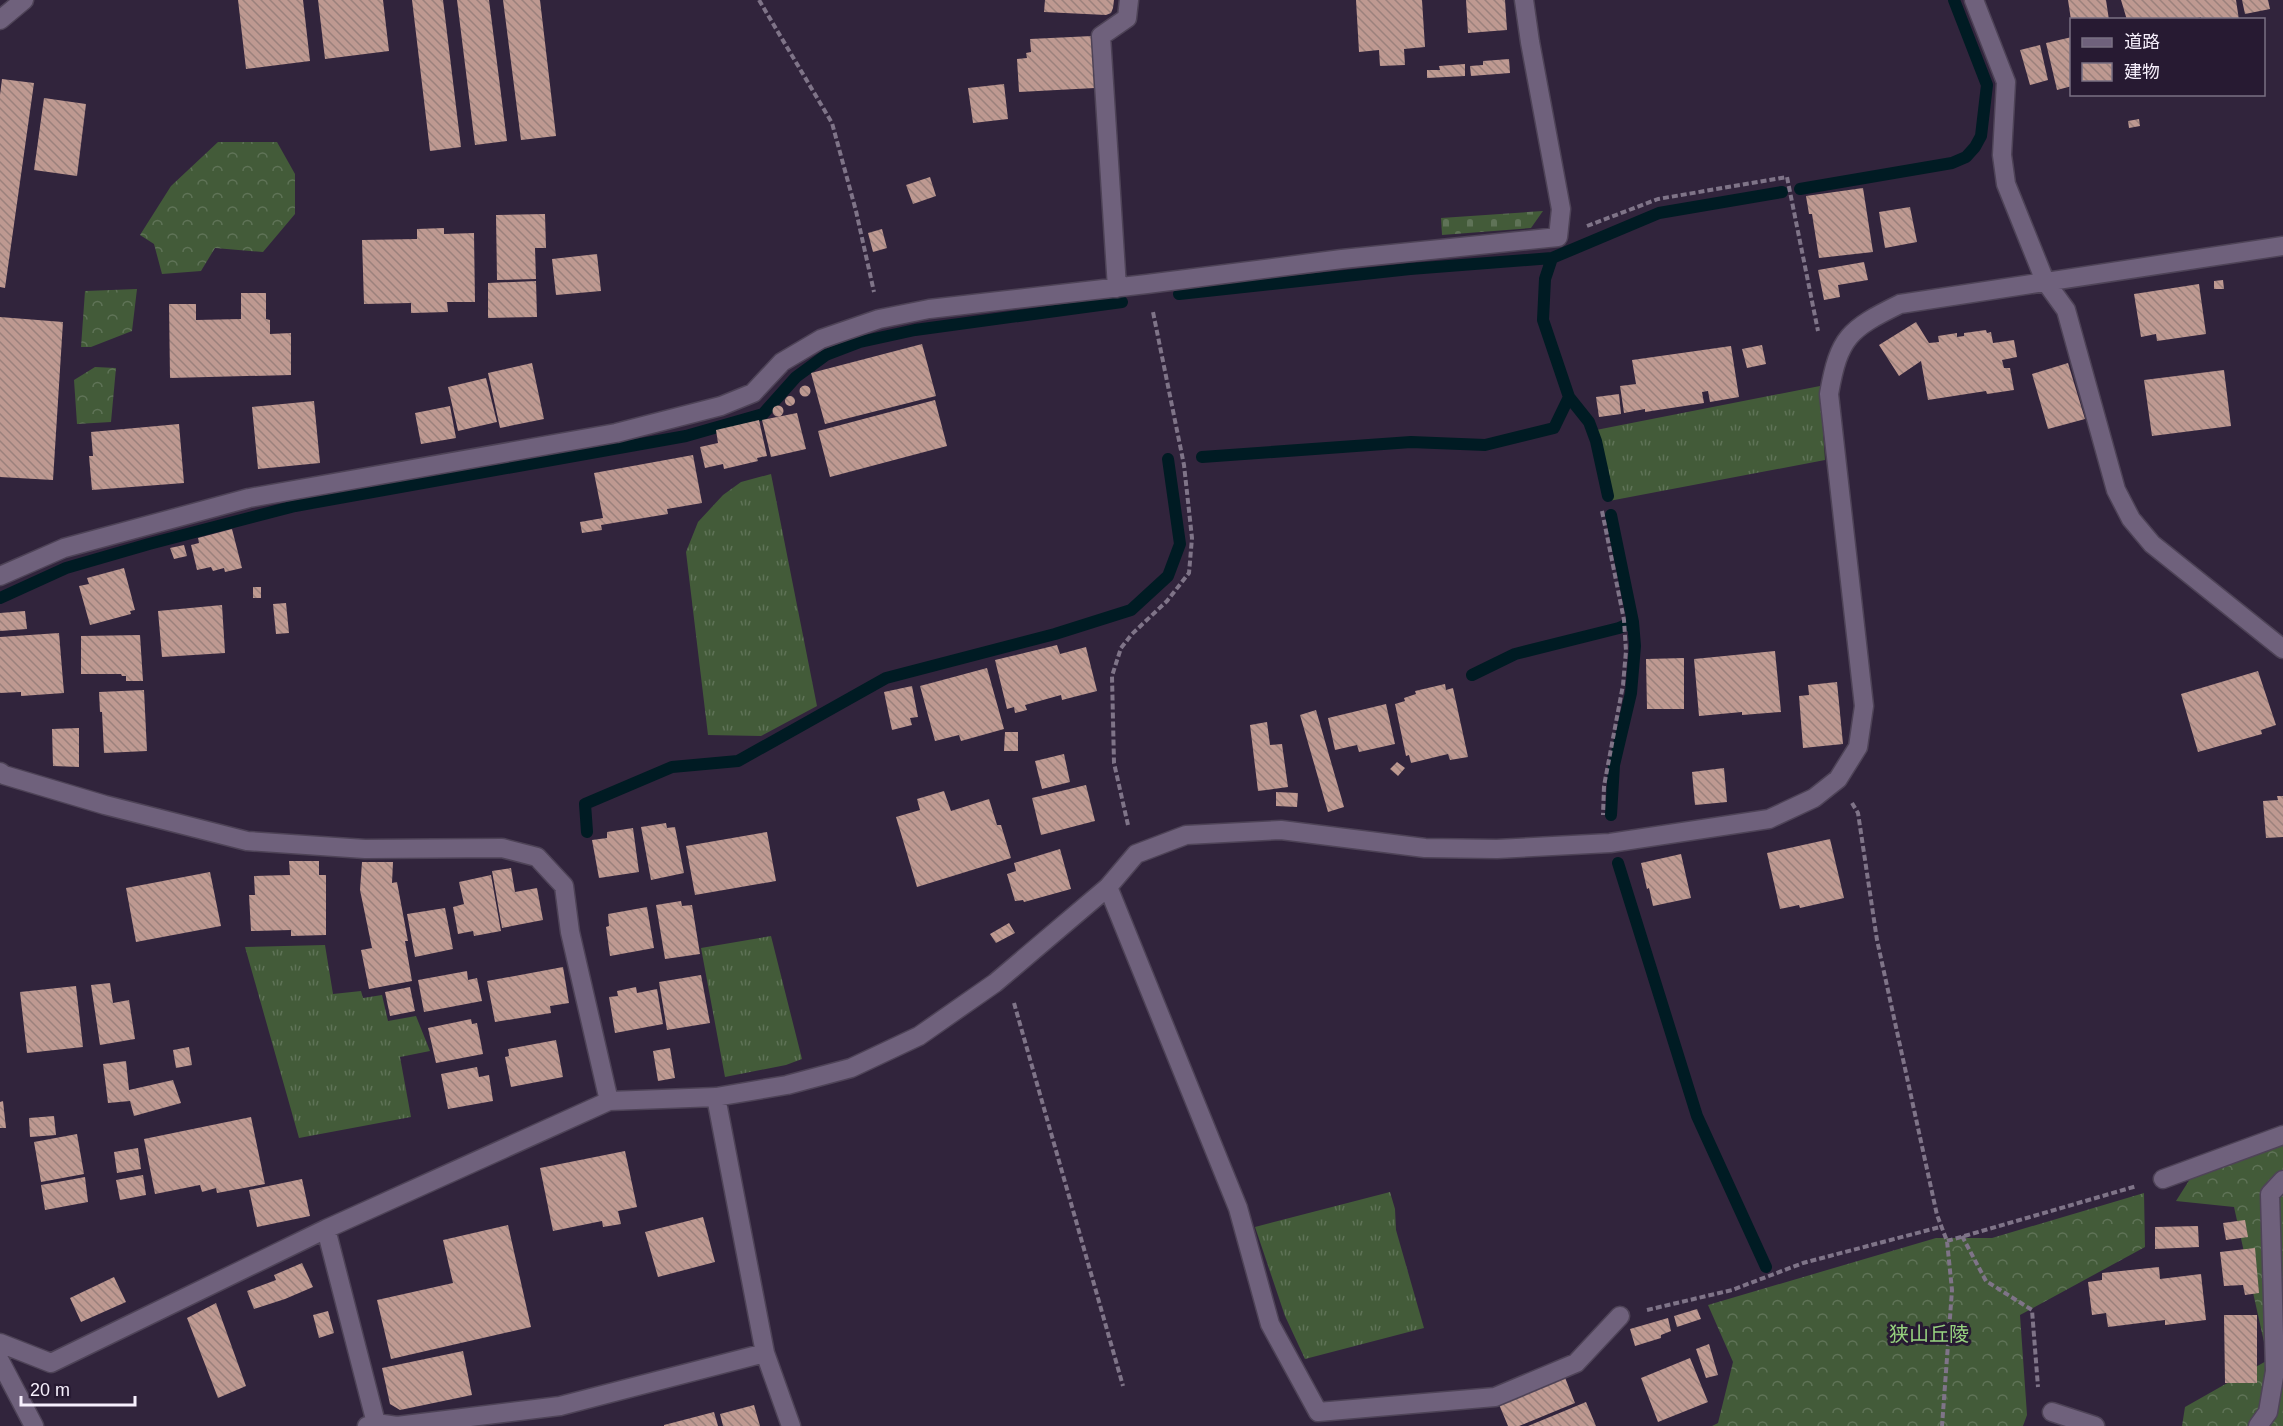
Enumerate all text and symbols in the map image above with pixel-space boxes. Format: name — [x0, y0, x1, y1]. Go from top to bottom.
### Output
legend — [2070, 18, 2265, 96]
text: 道路 — [2124, 32, 2160, 52]
text: 建物 — [2124, 62, 2160, 82]
park label: 狭山丘陵 — [1889, 1323, 1969, 1345]
scale bar — [21, 1369, 135, 1407]
text: 20 m — [30, 1380, 70, 1400]

